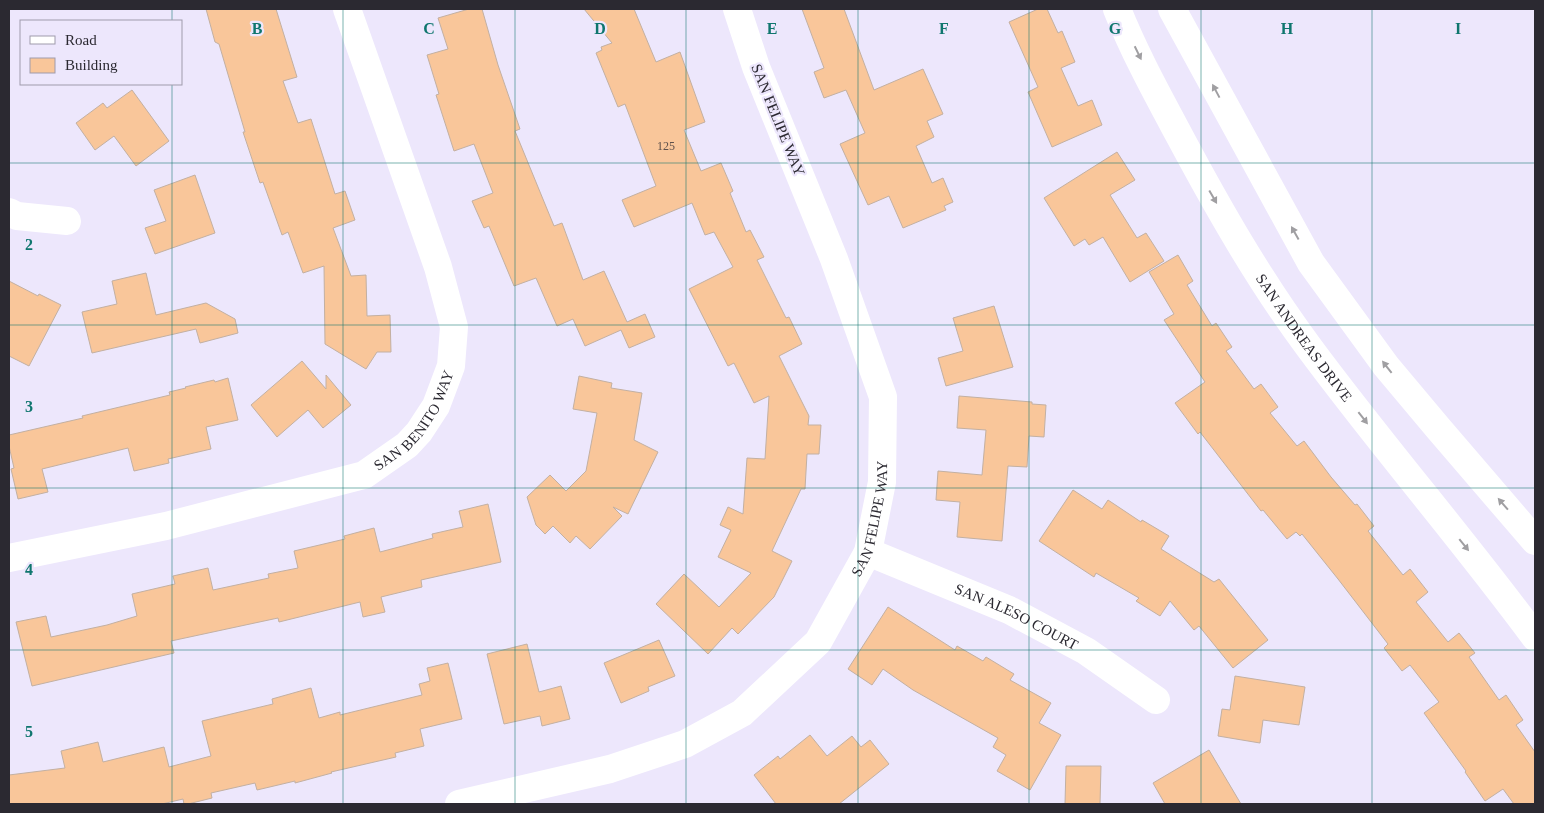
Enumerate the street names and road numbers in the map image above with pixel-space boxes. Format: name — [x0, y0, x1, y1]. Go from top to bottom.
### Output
street label: SAN FELIPE WAY — [748, 62, 808, 178]
street label: SAN ANDREAS DRIVE — [1253, 271, 1355, 405]
street label: SAN BENITO WAY — [371, 368, 457, 474]
street label: SAN FELIPE WAY — [848, 460, 891, 579]
street label: SAN ALESO COURT — [952, 581, 1081, 653]

